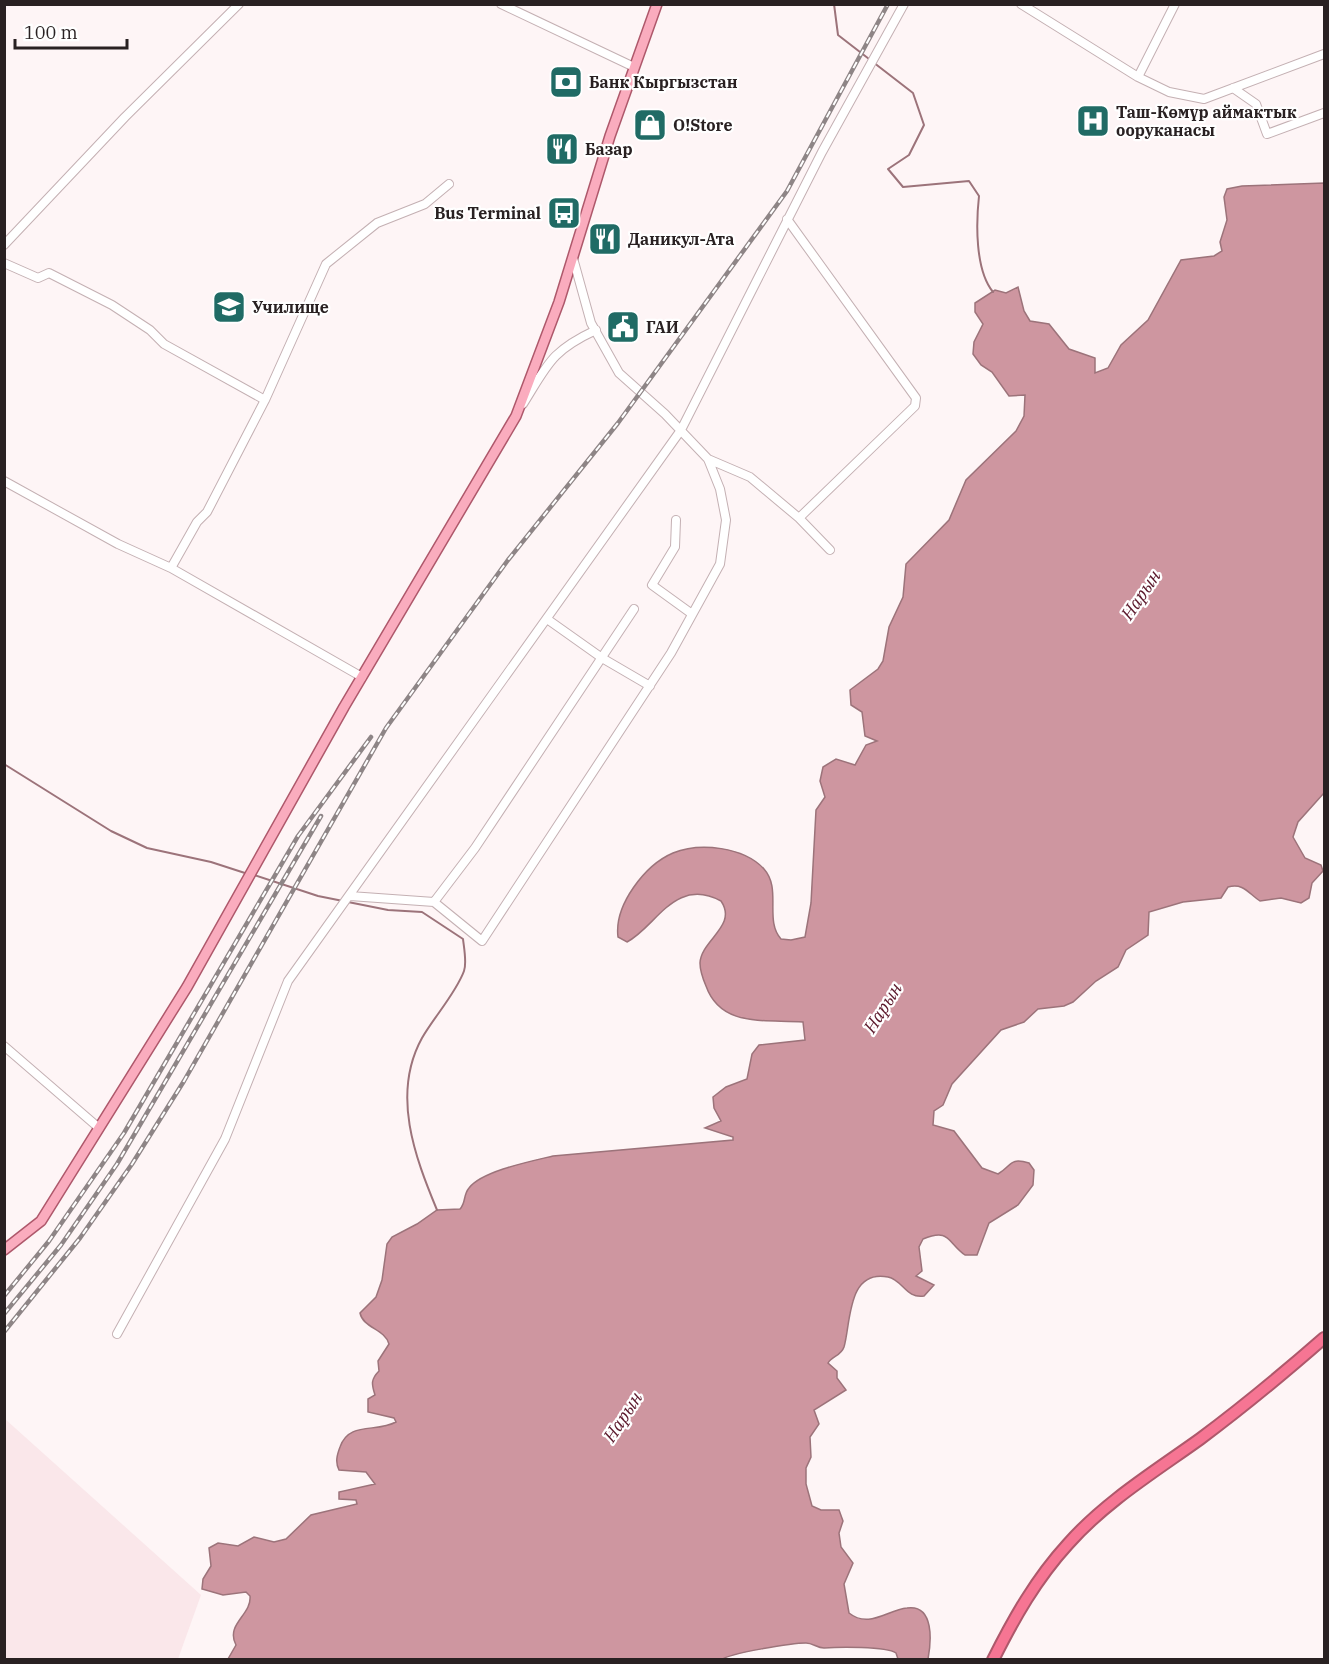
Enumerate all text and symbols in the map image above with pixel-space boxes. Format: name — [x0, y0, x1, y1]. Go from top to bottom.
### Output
scale bar — [15, 12, 128, 50]
text: 100 m — [24, 21, 78, 44]
bank icon: Банк Кыргызстан — [548, 64, 584, 100]
place label: Банк Кыргызстан — [589, 72, 738, 92]
place label: Таш-Көмүр аймактык ооруканасы — [1116, 102, 1297, 140]
hospital icon: Таш-Көмүр аймактык ооруканасы — [1075, 103, 1111, 139]
shop icon: O!Store — [632, 107, 668, 143]
place label: O!Store — [673, 115, 732, 135]
restaurant icon: Базар — [544, 131, 580, 167]
place label: Базар — [585, 139, 633, 159]
bus stop icon: Bus Terminal — [546, 195, 582, 231]
place label: Bus Terminal — [434, 203, 541, 223]
restaurant icon: Даникул-Ата — [587, 221, 623, 257]
place label: Даникул-Ата — [628, 229, 734, 249]
school or university icon: Училище — [211, 289, 247, 325]
place label: Училище — [252, 297, 329, 317]
public building icon: ГАИ — [605, 309, 641, 345]
place label: ГАИ — [646, 317, 679, 337]
water label: Нарын — [1115, 565, 1166, 625]
water label: Нарын — [858, 978, 907, 1038]
water label: Нарын — [597, 1387, 648, 1447]

